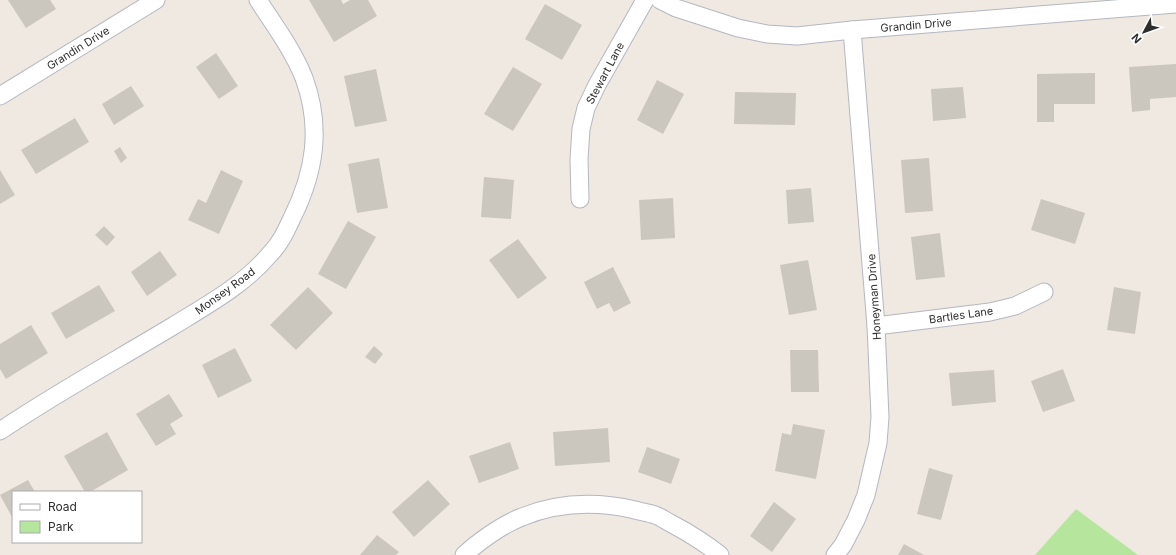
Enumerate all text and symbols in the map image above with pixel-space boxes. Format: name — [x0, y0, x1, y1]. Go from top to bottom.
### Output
north arrow — [1124, 12, 1164, 52]
street label: Grandin Drive — [880, 15, 952, 35]
street label: Grandin Drive — [44, 23, 112, 73]
text: N — [1128, 31, 1144, 46]
street label: Stewart Lane — [583, 40, 627, 106]
street label: Honeyman Drive — [864, 253, 884, 341]
street label: Monsey Road — [192, 265, 258, 317]
street label: Bartles Lane — [928, 304, 994, 326]
legend — [12, 491, 142, 543]
text: Road — [48, 499, 77, 514]
text: Park — [48, 519, 74, 534]

